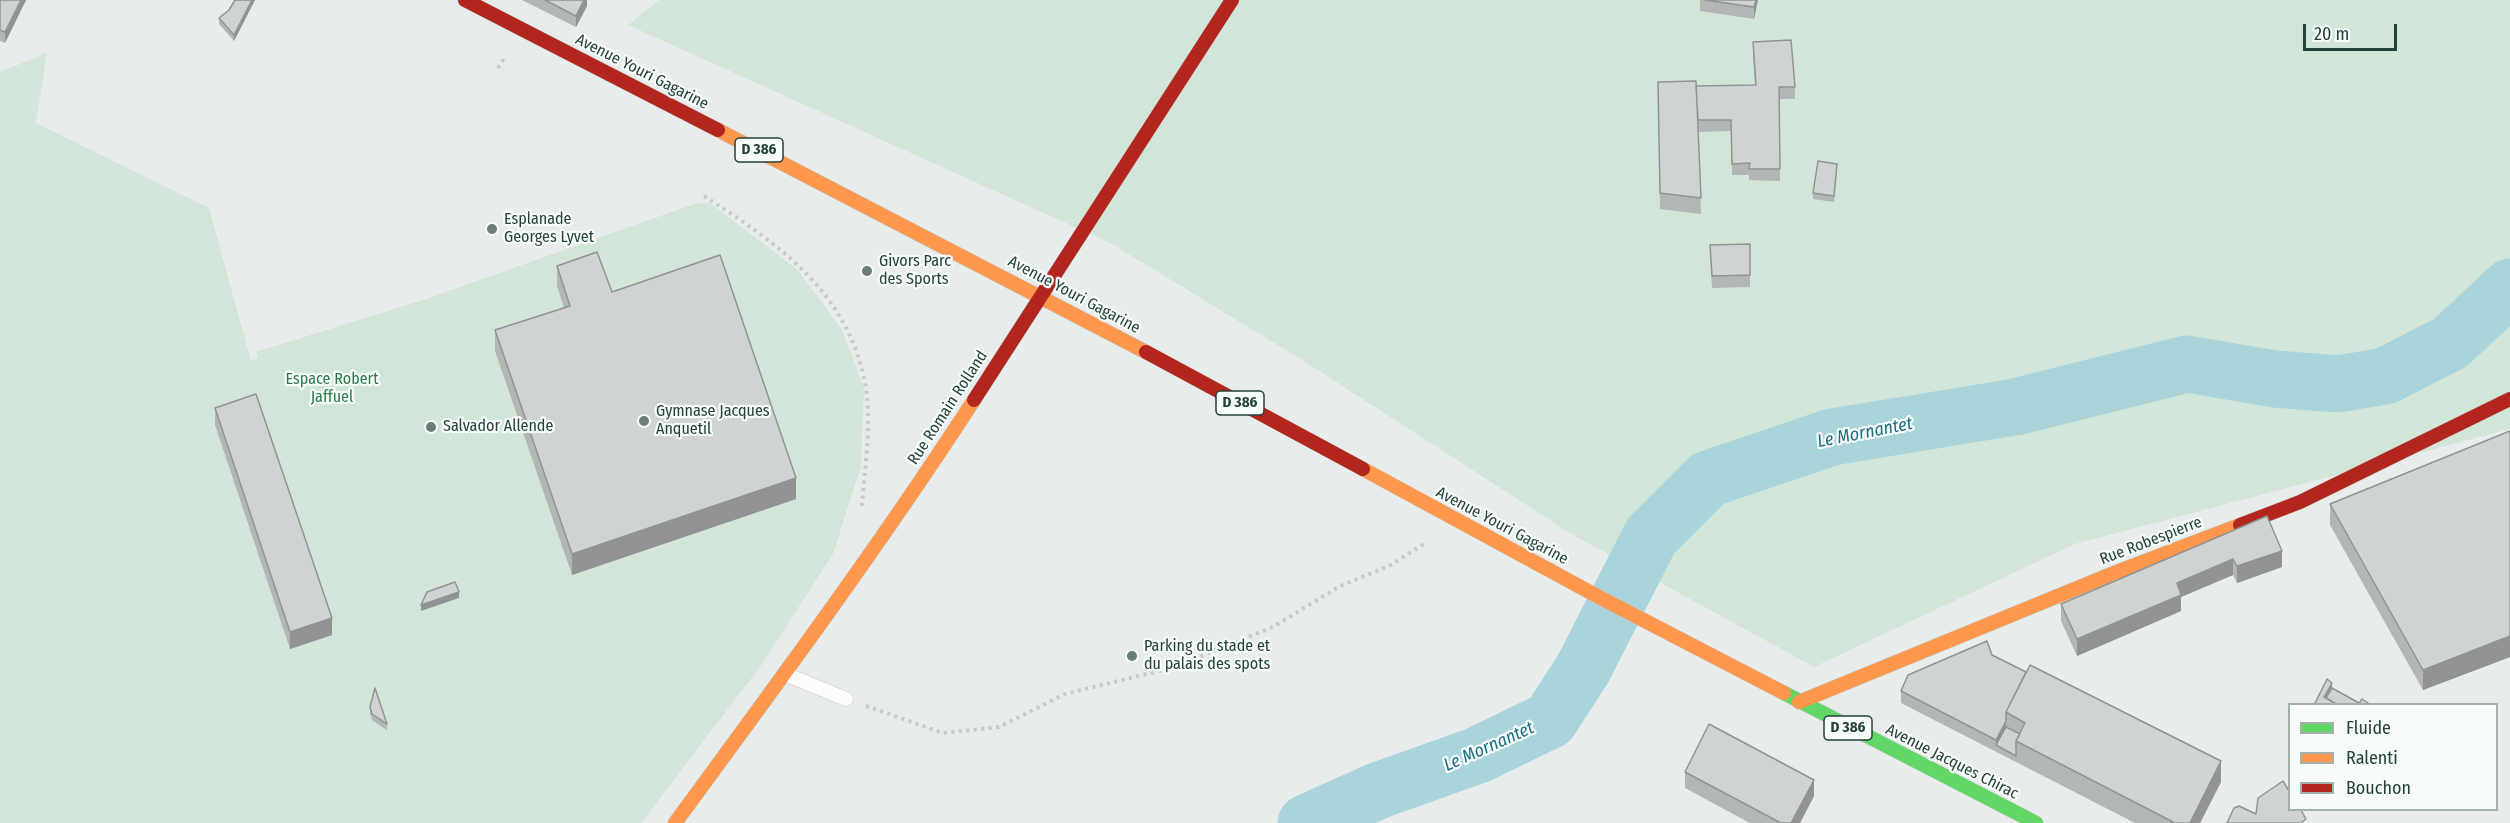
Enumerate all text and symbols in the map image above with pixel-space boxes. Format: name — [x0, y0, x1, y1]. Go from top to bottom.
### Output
scale bar — [2306, 12, 2400, 50]
text: 20 m — [2314, 23, 2349, 45]
street label: Avenue Youri Gagarine — [572, 30, 712, 114]
road number: D 386 — [735, 138, 783, 162]
place label: Esplanade Georges Lyvet — [504, 210, 594, 248]
marker: Esplanade Georges Lyvet — [485, 222, 499, 236]
place label: Givors Parc des Sports — [879, 252, 951, 290]
street label: Avenue Youri Gagarine — [1005, 252, 1143, 338]
marker: Givors Parc des Sports — [860, 264, 874, 278]
street label: Rue Romain Rolland — [904, 347, 992, 469]
park label: Espace Robert Jaffuel — [286, 370, 378, 408]
road number: D 386 — [1216, 391, 1264, 415]
place label: Gymnase Jacques Anquetil — [656, 402, 770, 440]
water label: Le Mornantet — [1816, 413, 1914, 453]
marker: Gymnase Jacques Anquetil — [637, 414, 651, 428]
place label: Salvador Allende — [443, 417, 553, 437]
marker: Salvador Allende — [424, 420, 438, 434]
street label: Avenue Youri Gagarine — [1433, 483, 1571, 569]
street label: Rue Robespierre — [2097, 513, 2205, 569]
place label: Parking du stade et du palais des spots — [1144, 637, 1270, 675]
marker: Parking du stade et du palais des spots — [1125, 649, 1139, 663]
legend — [2288, 703, 2498, 811]
road number: D 386 — [1824, 716, 1872, 740]
water label: Le Mornantet — [1440, 717, 1538, 777]
text: Fluide — [2346, 717, 2391, 739]
street label: Avenue Jacques Chirac — [1882, 720, 2022, 804]
text: Ralenti — [2346, 747, 2398, 769]
text: Bouchon — [2346, 777, 2411, 799]

